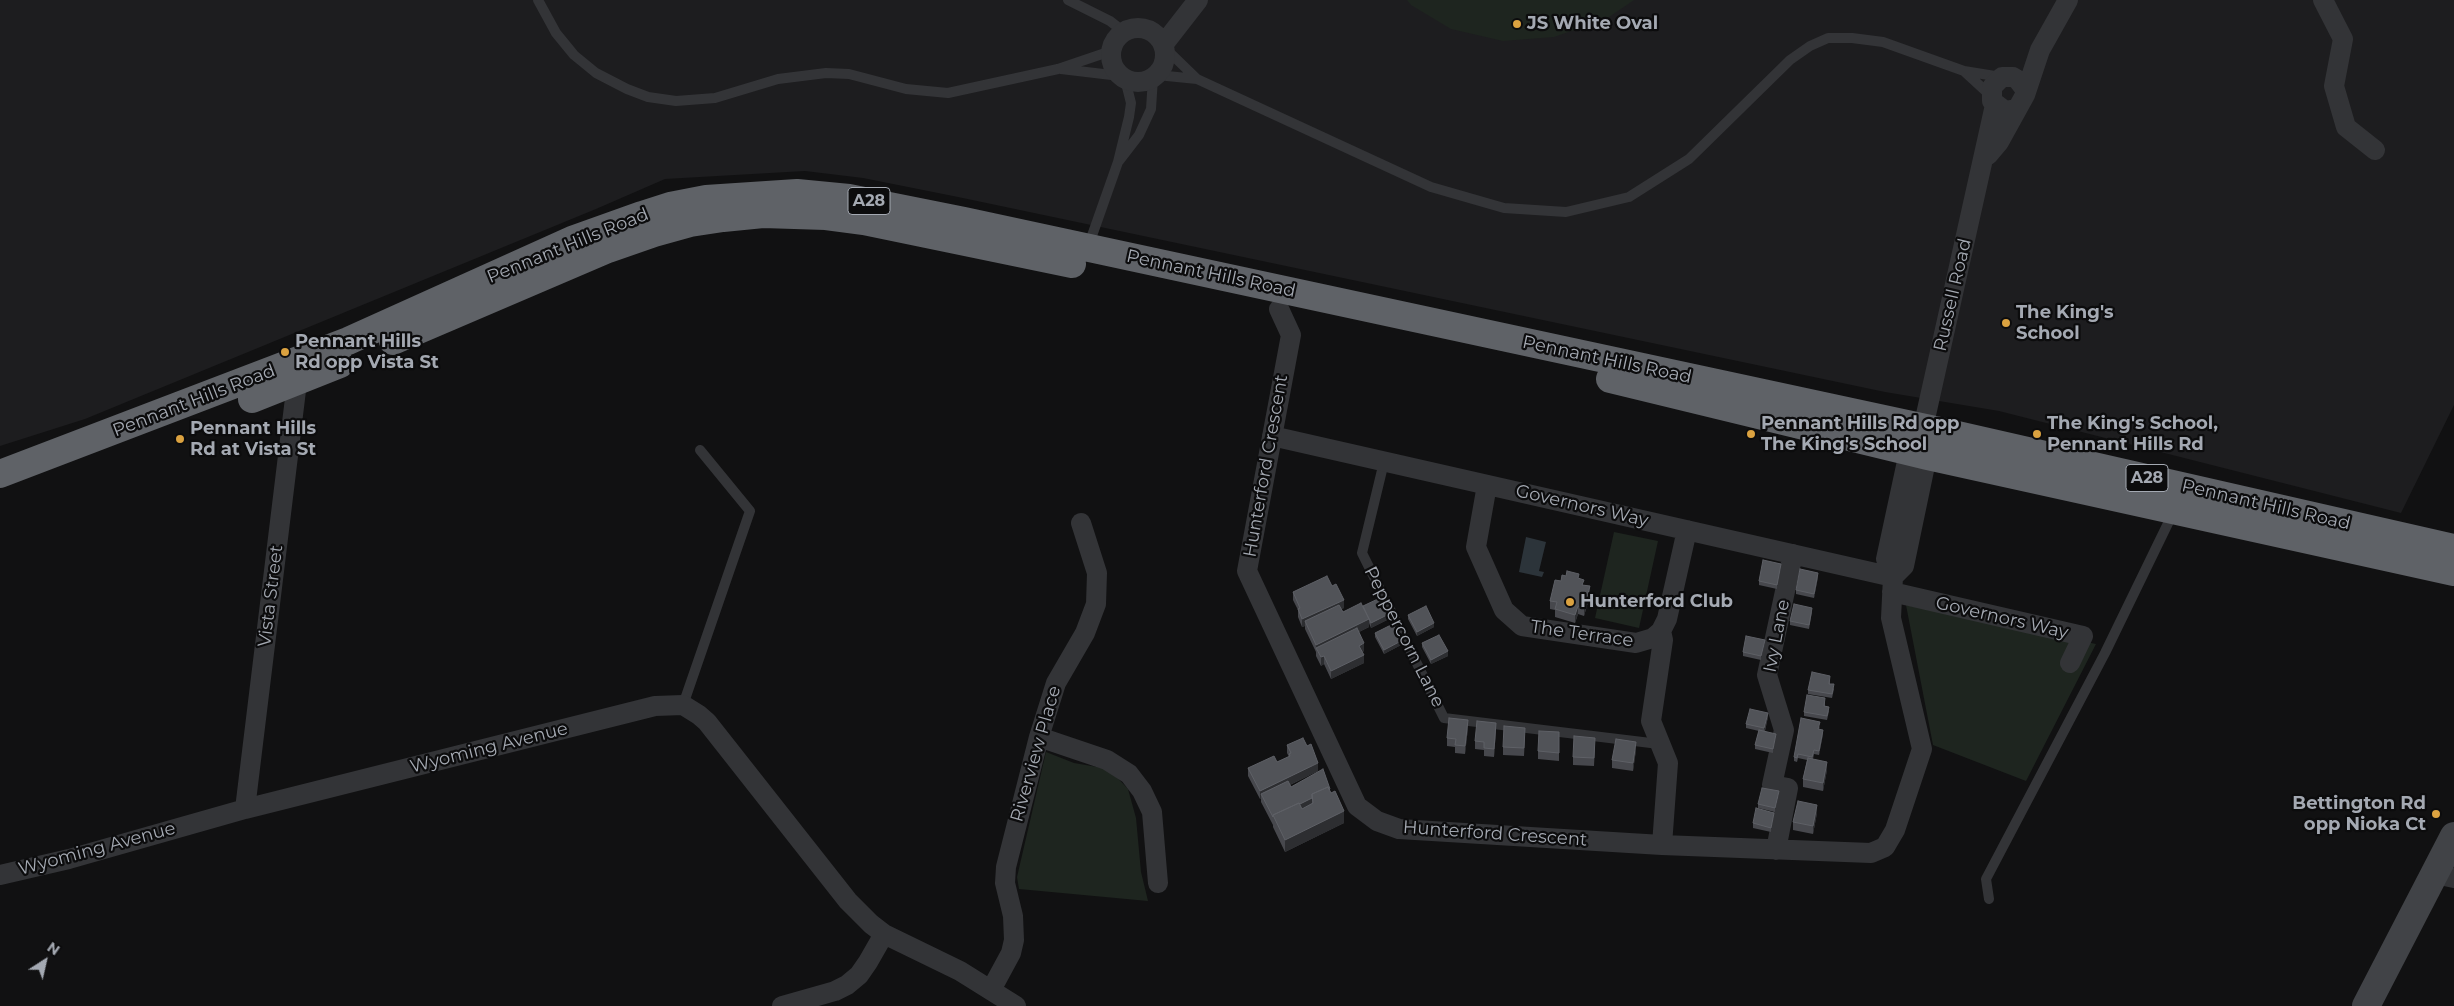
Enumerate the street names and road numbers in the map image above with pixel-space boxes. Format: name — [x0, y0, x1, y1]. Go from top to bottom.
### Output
road number: A28 — [848, 188, 890, 215]
street label: Pennant Hills Road — [484, 204, 652, 288]
street label: Russell Road — [1930, 237, 1976, 353]
street label: Pennant Hills Road — [1124, 246, 1298, 302]
street label: Pennant Hills Road — [1520, 332, 1694, 388]
street label: Pennant Hills Road — [110, 360, 278, 442]
street label: Hunterford Crescent — [1239, 373, 1293, 559]
road number: A28 — [2126, 464, 2168, 492]
street label: Pennant Hills Road — [2180, 475, 2352, 535]
street label: Governors Way — [1514, 480, 1650, 532]
street label: Vista Street — [254, 544, 288, 648]
street label: Peppercorn Lane — [1359, 563, 1449, 711]
street label: Governors Way — [1934, 592, 2070, 644]
street label: Ivy Lane — [1759, 598, 1795, 674]
street label: The Terrace — [1529, 616, 1635, 652]
street label: Riverview Place — [1006, 683, 1066, 825]
street label: Wyoming Avenue — [408, 718, 570, 778]
street label: Hunterford Crescent — [1402, 817, 1588, 851]
street label: Wyoming Avenue — [16, 818, 178, 880]

